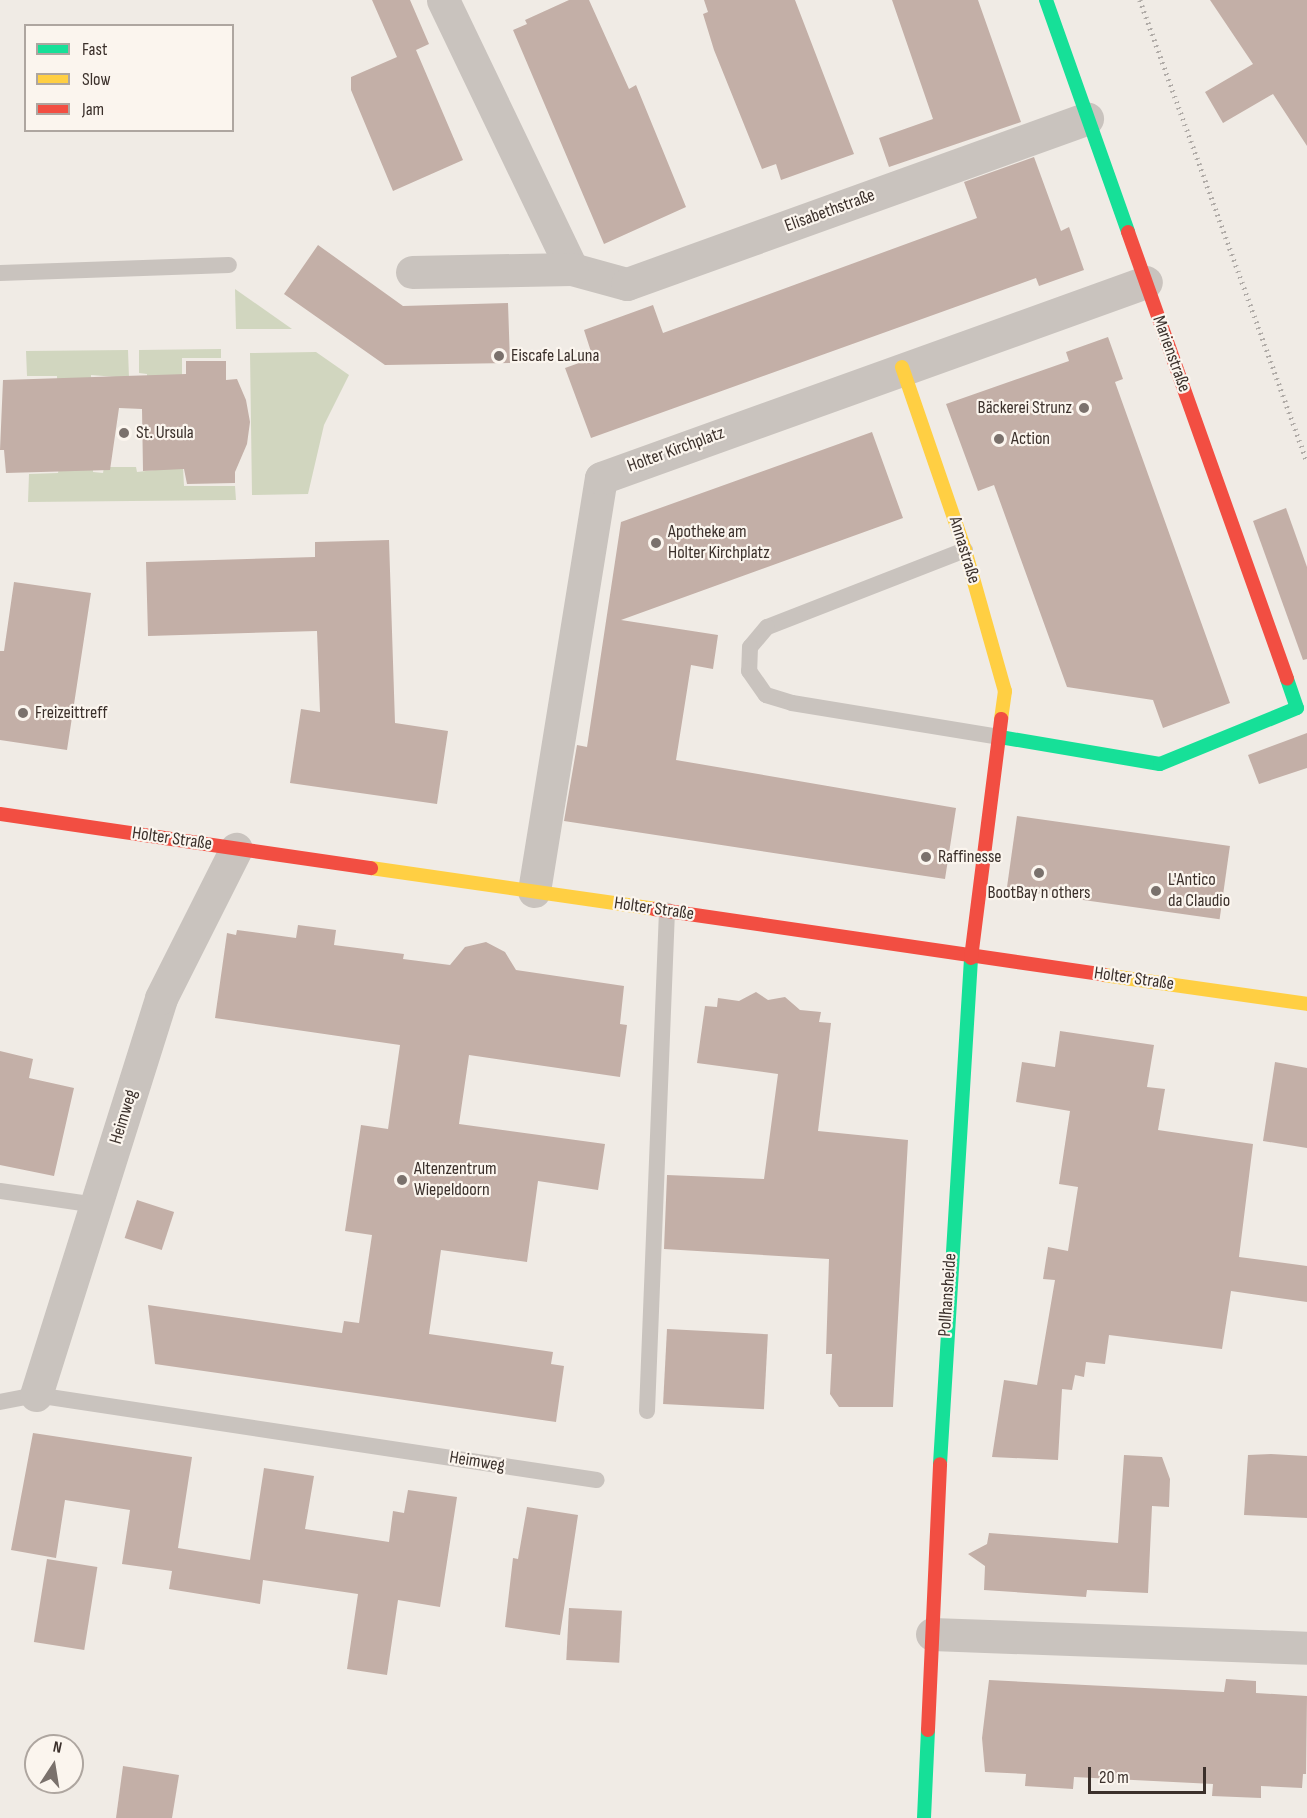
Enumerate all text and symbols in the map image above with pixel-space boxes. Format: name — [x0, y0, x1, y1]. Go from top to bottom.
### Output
legend — [24, 24, 234, 132]
text: Fast — [82, 39, 107, 60]
text: Slow — [82, 69, 111, 90]
text: Jam — [82, 99, 104, 120]
street label: Elisabethstraße — [782, 185, 878, 237]
street label: Marienstraße — [1147, 313, 1195, 395]
place label: Eiscafe LaLuna — [511, 345, 599, 367]
marker: Eiscafe LaLuna — [492, 349, 506, 363]
place label: Bäckerei Strunz — [978, 397, 1072, 419]
marker: Bäckerei Strunz — [1077, 401, 1091, 415]
place label: St. Ursula — [136, 422, 194, 444]
street label: Holter Kirchplatz — [625, 422, 727, 478]
marker: St. Ursula — [117, 426, 131, 440]
place label: Action — [1011, 428, 1050, 450]
marker: Action — [992, 432, 1006, 446]
street label: Annastraße — [944, 514, 984, 586]
place label: Apotheke am Holter Kirchplatz — [668, 522, 770, 564]
marker: Apotheke am Holter Kirchplatz — [649, 536, 663, 550]
place label: Freizeittreff — [35, 702, 107, 724]
marker: Freizeittreff — [16, 706, 30, 720]
street label: Holter Straße — [131, 823, 213, 855]
place label: Raffinesse — [938, 846, 1002, 868]
marker: Raffinesse — [919, 850, 933, 864]
marker: BootBay n others — [1032, 866, 1046, 880]
place label: L'Antico da Claudio — [1168, 870, 1230, 912]
place label: BootBay n others — [988, 882, 1090, 904]
marker: L'Antico da Claudio — [1149, 884, 1163, 898]
street label: Holter Straße — [613, 893, 695, 925]
street label: Holter Straße — [1093, 963, 1175, 995]
street label: Heimweg — [106, 1087, 142, 1147]
place label: Altenzentrum Wiepeldoorn — [414, 1159, 497, 1202]
marker: Altenzentrum Wiepeldoorn — [395, 1173, 409, 1187]
street label: Pollhansheide — [934, 1253, 962, 1337]
street label: Heimweg — [448, 1447, 506, 1477]
north arrow — [24, 1734, 84, 1794]
text: N — [51, 1738, 64, 1758]
scale bar — [1091, 1755, 1210, 1793]
text: 20 m — [1099, 1767, 1129, 1788]

